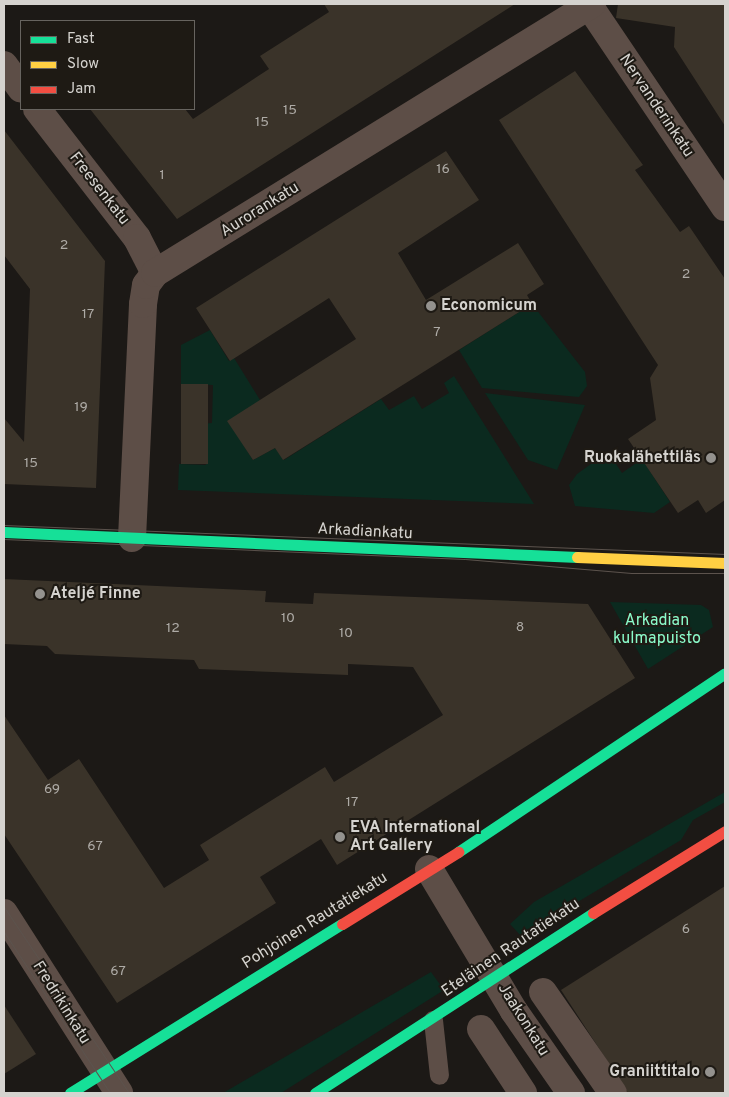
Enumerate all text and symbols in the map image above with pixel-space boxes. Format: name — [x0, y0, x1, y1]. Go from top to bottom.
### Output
legend — [20, 20, 195, 110]
text: Fast — [67, 30, 95, 49]
street label: Nervanderinkatu — [614, 51, 698, 161]
text: Slow — [67, 55, 99, 74]
text: Jam — [67, 80, 96, 99]
house number: 15 — [283, 103, 297, 119]
house number: 15 — [255, 115, 269, 131]
street label: Freesenkatu — [65, 149, 133, 229]
house number: 16 — [436, 162, 450, 178]
house number: 1 — [159, 168, 165, 184]
street label: Aurorankatu — [217, 178, 303, 242]
house number: 2 — [60, 238, 68, 254]
house number: 2 — [682, 267, 690, 283]
place label: Economicum — [441, 296, 537, 316]
marker: Economicum — [425, 300, 437, 312]
house number: 17 — [82, 307, 94, 323]
house number: 7 — [433, 325, 441, 341]
house number: 19 — [74, 400, 88, 416]
place label: Ruokalähettiläs — [584, 448, 701, 468]
marker: Ruokalähettiläs — [705, 452, 717, 464]
house number: 15 — [24, 456, 38, 472]
street label: Arkadiankatu — [317, 520, 413, 544]
place label: Ateljé Finne — [50, 584, 141, 604]
marker: Ateljé Finne — [34, 588, 46, 600]
house number: 10 — [281, 611, 295, 627]
park label: Arkadian kulmapuisto — [613, 611, 701, 649]
house number: 8 — [516, 620, 524, 636]
house number: 12 — [166, 621, 180, 637]
house number: 10 — [339, 626, 353, 642]
house number: 69 — [44, 782, 60, 798]
house number: 17 — [346, 795, 358, 811]
place label: EVA International Art Gallery — [350, 818, 481, 856]
marker: EVA International Art Gallery — [334, 831, 346, 843]
house number: 67 — [87, 839, 103, 855]
street label: Pohjoinen Rautatiekatu — [239, 868, 391, 974]
street label: Eteläinen Rautatiekatu — [438, 895, 584, 1001]
house number: 6 — [682, 922, 690, 938]
street label: Fredrikinkatu — [28, 958, 94, 1048]
house number: 67 — [110, 964, 126, 980]
street label: Jaakonkatu — [493, 980, 553, 1060]
place label: Graniittitalo — [609, 1062, 700, 1082]
marker: Graniittitalo — [704, 1066, 716, 1078]

